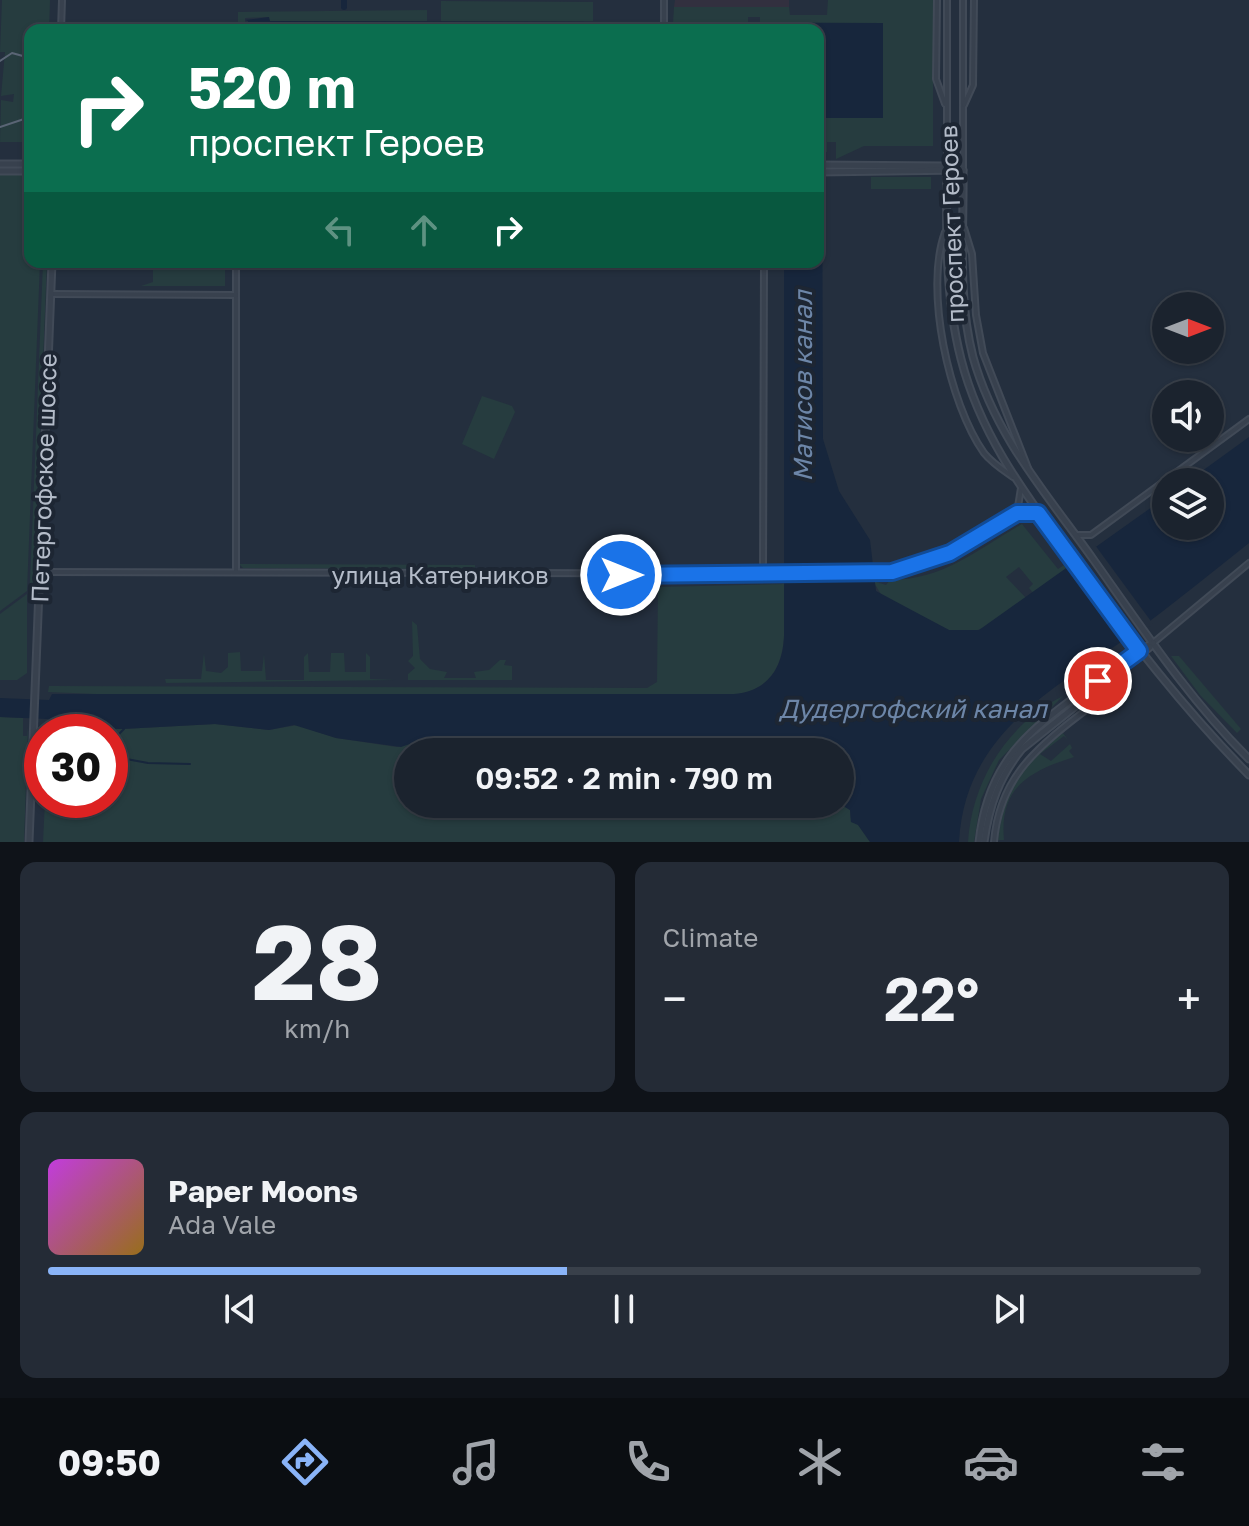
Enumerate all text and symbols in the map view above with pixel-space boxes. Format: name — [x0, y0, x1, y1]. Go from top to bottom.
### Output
text: 520 m — [188, 53, 356, 120]
icon: right — [56, 56, 160, 160]
text: проспект Героев — [188, 121, 485, 164]
street label: проспект Героев — [933, 125, 969, 323]
icon: left — [318, 208, 362, 252]
icon: ahead — [402, 208, 446, 252]
icon: right — [486, 208, 530, 252]
water label: Матисов канал — [787, 288, 818, 482]
north arrow — [1152, 292, 1224, 364]
map controls — [1152, 292, 1224, 540]
street label: Петергофское шоссе — [24, 353, 62, 603]
button: sound — [1152, 380, 1224, 452]
button: layers — [1152, 468, 1224, 540]
position arrow — [579, 533, 663, 617]
street label: улица Катерников — [332, 560, 548, 589]
pin — [1064, 647, 1132, 715]
icon: arrive — [1076, 659, 1120, 703]
water label: Дудергофский канал — [778, 693, 1049, 724]
speed limit sign: 30 — [24, 714, 128, 818]
text: 09:52 · 2 min · 790 m — [475, 760, 773, 796]
text: 28 — [252, 898, 382, 1023]
text: Climate — [663, 922, 758, 953]
text: 22° — [884, 962, 979, 1034]
text: − — [663, 972, 687, 1025]
text: + — [1177, 972, 1201, 1025]
text: km/h — [284, 1013, 350, 1044]
text: Paper Moons — [168, 1173, 358, 1209]
text: Ada Vale — [168, 1209, 276, 1240]
icon: previous — [218, 1287, 262, 1331]
icon: pause — [602, 1287, 646, 1331]
icon: next — [987, 1287, 1031, 1331]
icon: directions — [277, 1434, 333, 1490]
icon: music — [448, 1434, 504, 1490]
icon: phone — [620, 1434, 676, 1490]
icon: climate — [792, 1434, 848, 1490]
icon: car — [963, 1434, 1019, 1490]
icon: filters — [1135, 1434, 1191, 1490]
text: 09:50 — [58, 1441, 161, 1484]

